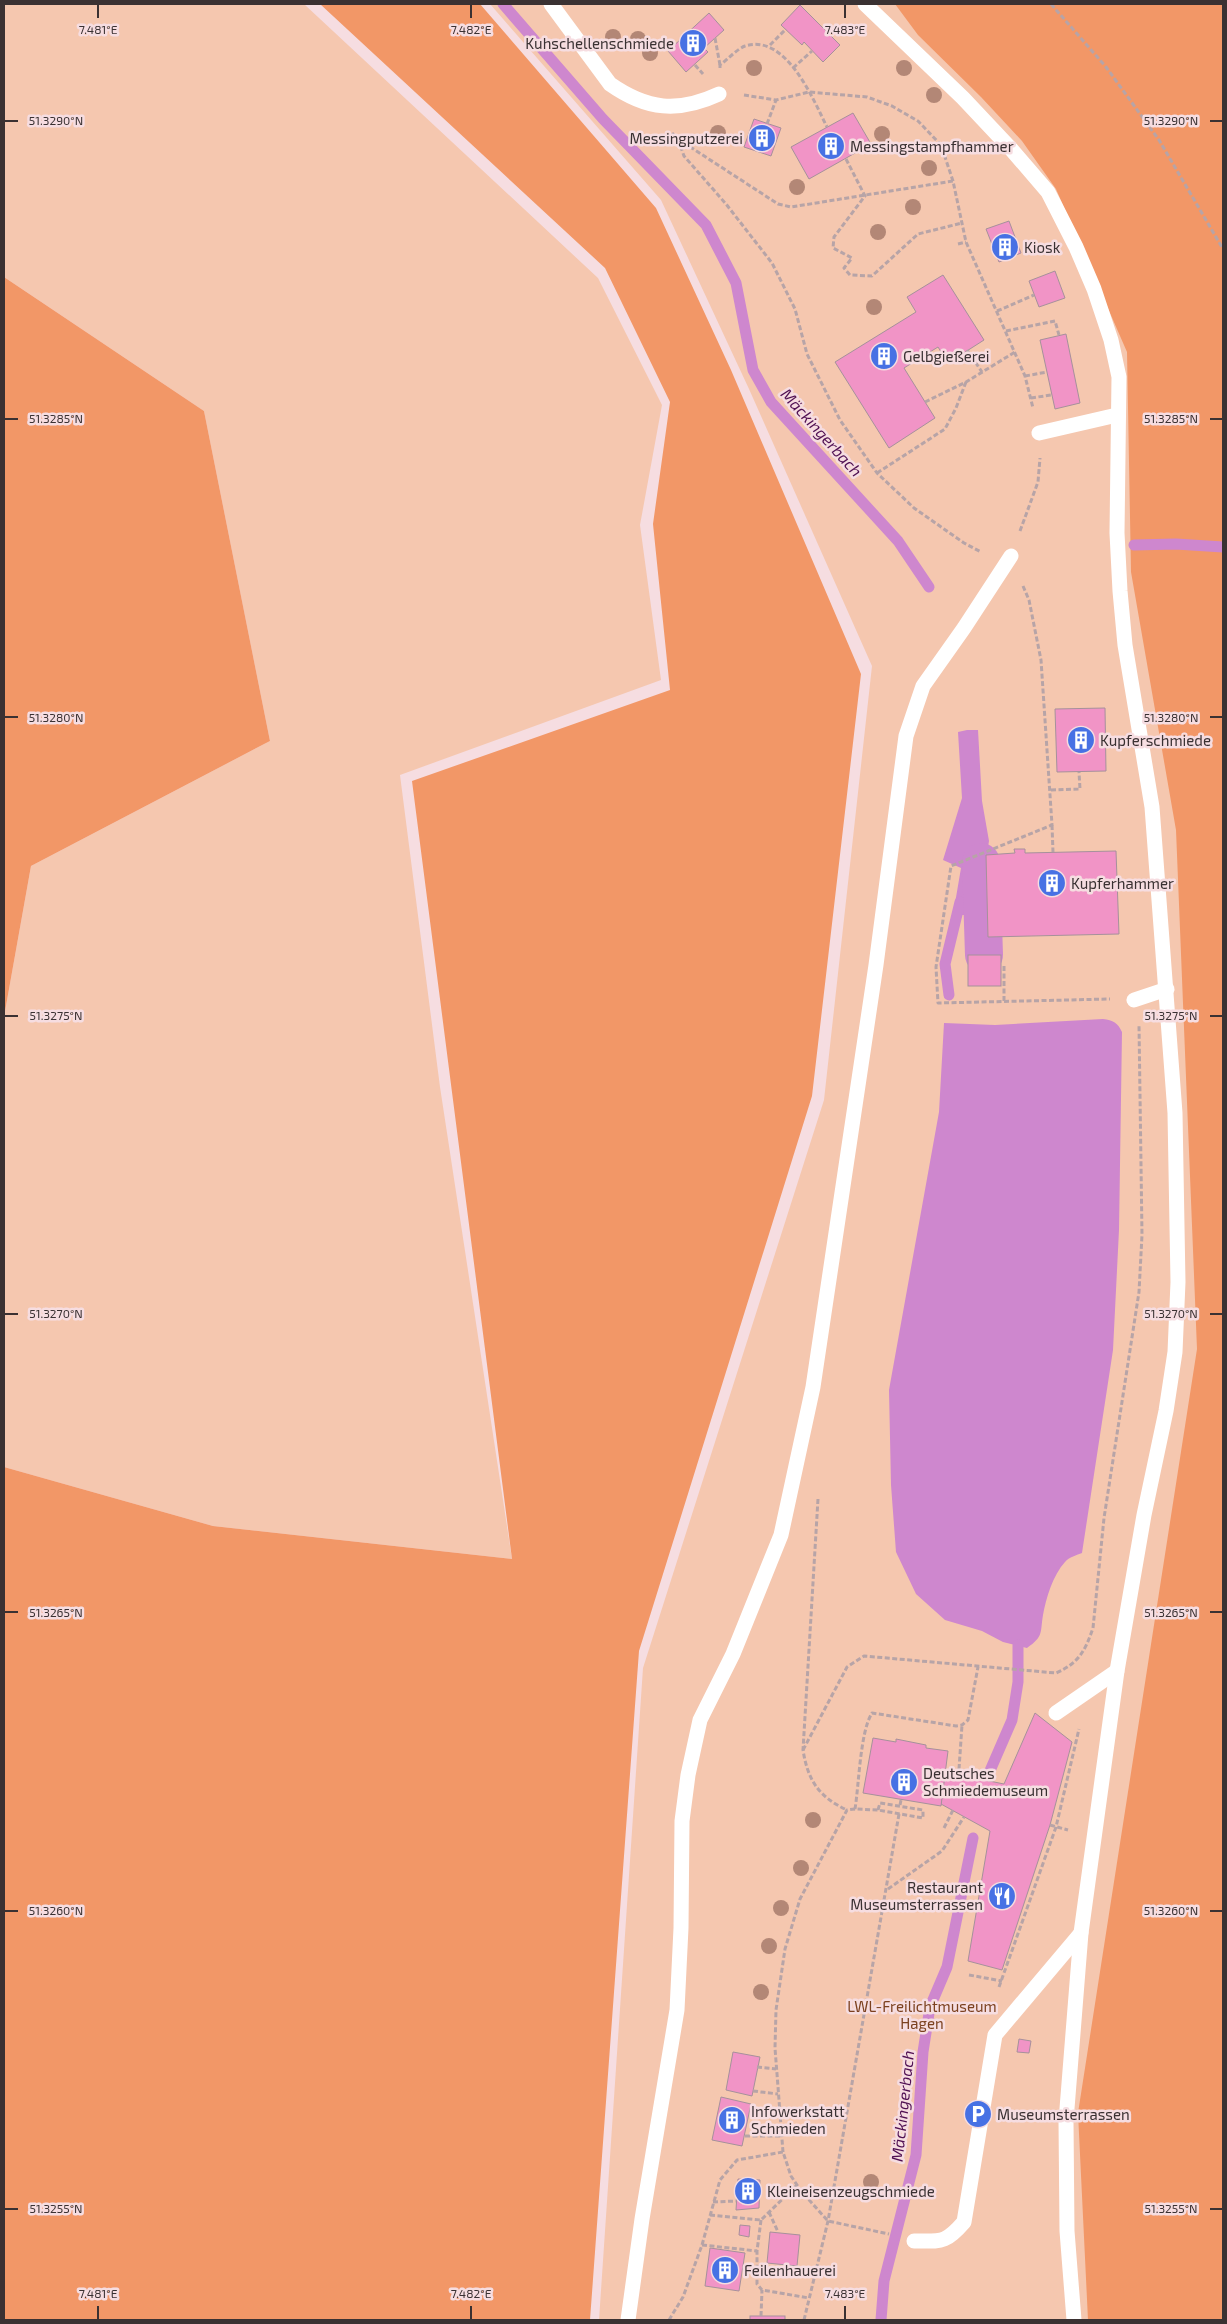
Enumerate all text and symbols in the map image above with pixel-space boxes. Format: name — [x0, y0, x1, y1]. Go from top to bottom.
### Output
text: 7.481°E — [79, 22, 118, 36]
text: 7.482°E — [451, 22, 492, 36]
text: 7.483°E — [825, 22, 866, 36]
building icon: Kuhschellenschmiede — [678, 28, 708, 58]
place label: Kuhschellenschmiede — [525, 34, 674, 52]
text: 51.3290°N — [29, 113, 83, 127]
text: 51.3290°N — [1144, 113, 1198, 127]
building icon: Messingputzerei — [747, 123, 777, 153]
place label: Messingputzerei — [629, 129, 743, 147]
building icon: Messingstampfhammer — [816, 131, 846, 161]
place label: Messingstampfhammer — [850, 137, 1014, 155]
building icon: Kiosk — [990, 232, 1020, 262]
place label: Kiosk — [1024, 238, 1061, 256]
building icon: Gelbgießerei — [869, 341, 899, 371]
place label: Gelbgießerei — [903, 347, 989, 365]
water label: Mäckingerbach — [777, 384, 867, 480]
text: 51.3285°N — [29, 411, 83, 425]
text: 51.3285°N — [1144, 411, 1198, 425]
text: 51.3280°N — [29, 710, 83, 724]
text: 51.3280°N — [1144, 710, 1198, 724]
building icon: Kupferschmiede — [1066, 725, 1096, 755]
place label: Kupferschmiede — [1100, 731, 1211, 749]
building icon: Kupferhammer — [1037, 868, 1067, 898]
place label: Kupferhammer — [1071, 874, 1174, 892]
text: 51.3275°N — [30, 1008, 82, 1022]
text: 51.3275°N — [1145, 1008, 1197, 1022]
text: 51.3270°N — [29, 1306, 83, 1320]
text: 51.3270°N — [1144, 1306, 1198, 1320]
text: 51.3265°N — [29, 1605, 83, 1619]
text: 51.3265°N — [1144, 1605, 1198, 1619]
place label: Deutsches Schmiedemuseum — [923, 1764, 1048, 1799]
building icon: Deutsches Schmiedemuseum — [889, 1767, 919, 1797]
place label: Restaurant Museumsterrassen — [850, 1878, 983, 1913]
restaurant icon: Restaurant Museumsterrassen — [987, 1881, 1017, 1911]
text: 51.3260°N — [29, 1903, 83, 1917]
text: 51.3260°N — [1144, 1903, 1198, 1917]
park label: LWL-Freilichtmuseum Hagen — [847, 1997, 997, 2032]
water label: Mäckingerbach — [887, 2049, 917, 2163]
parking icon: Museumsterrassen — [963, 2099, 993, 2129]
place label: Infowerkstatt Schmieden — [751, 2102, 845, 2137]
building icon: Infowerkstatt Schmieden — [717, 2105, 747, 2135]
place label: Museumsterrassen — [997, 2105, 1130, 2123]
building icon: Kleineisenzeugschmiede — [733, 2176, 763, 2206]
place label: Kleineisenzeugschmiede — [767, 2182, 935, 2200]
text: 51.3255°N — [29, 2201, 83, 2215]
text: 51.3255°N — [1144, 2201, 1198, 2215]
building icon: Feilenhauerei — [710, 2255, 740, 2285]
place label: Feilenhauerei — [744, 2261, 836, 2279]
text: 7.481°E — [79, 2286, 118, 2300]
text: 7.482°E — [451, 2286, 492, 2300]
text: 7.483°E — [825, 2286, 866, 2300]

